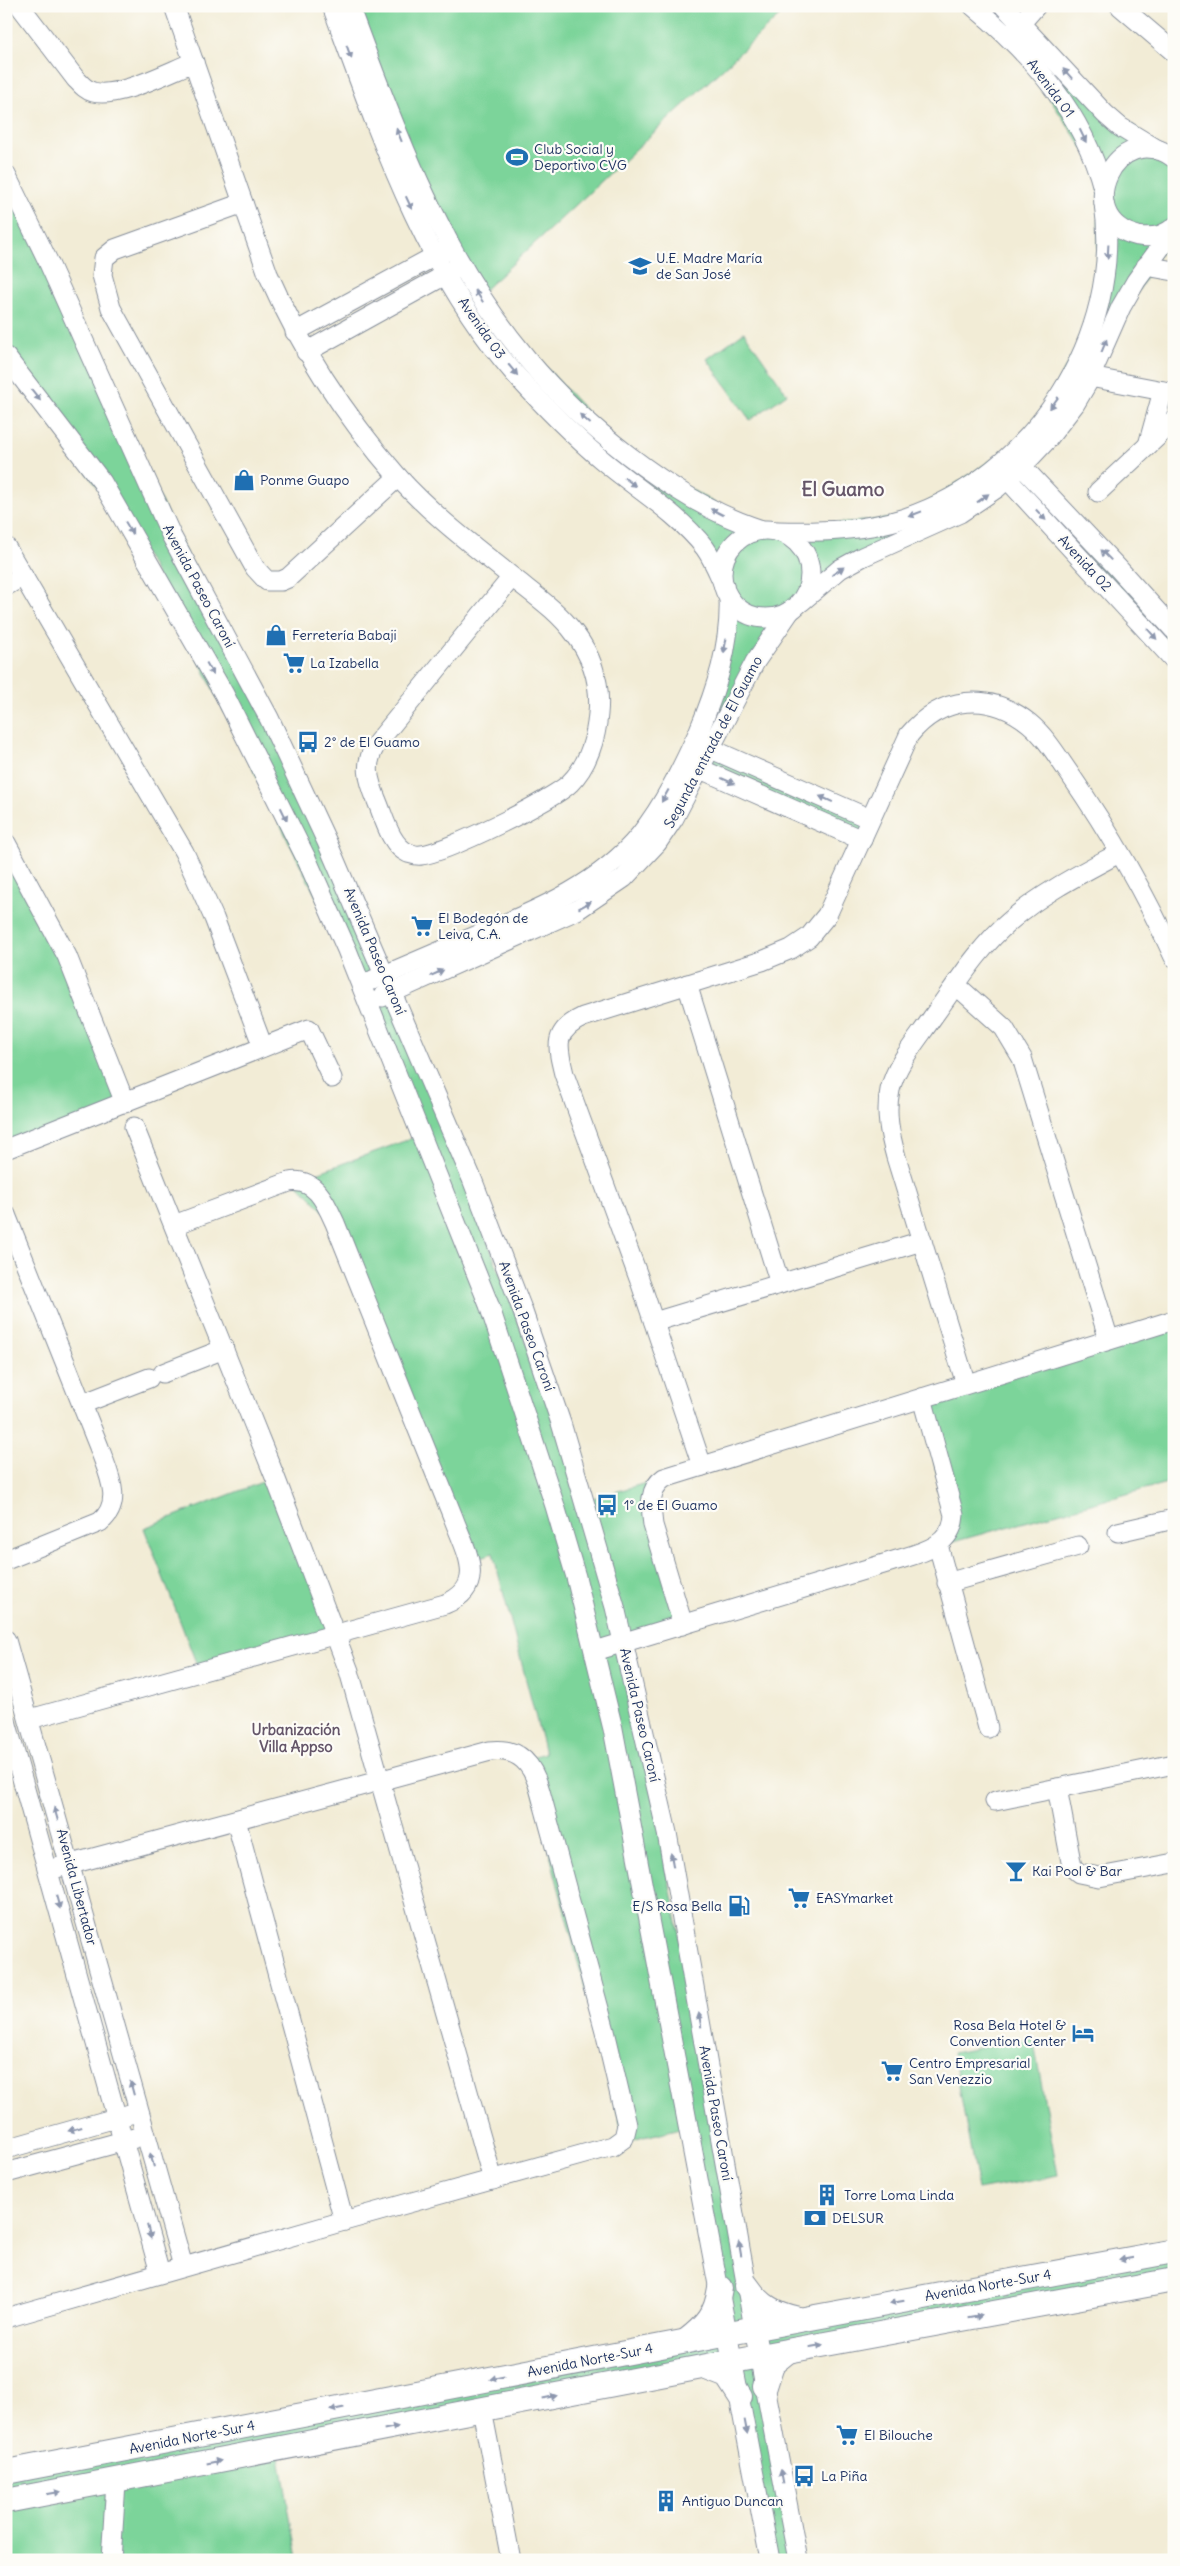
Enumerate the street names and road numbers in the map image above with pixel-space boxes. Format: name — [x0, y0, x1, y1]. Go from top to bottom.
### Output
street label: Avenida 01 — [1023, 55, 1079, 121]
street label: Avenida 03 — [454, 294, 510, 362]
street label: Avenida Paseo Caroní — [159, 521, 239, 651]
street label: Avenida 02 — [1054, 531, 1116, 595]
street label: Segunda entrada de El Guamo — [660, 653, 766, 831]
street label: Avenida Paseo Caroní — [340, 884, 410, 1018]
street label: Avenida Paseo Caroní — [495, 1259, 559, 1393]
street label: Avenida Paseo Caroní — [616, 1646, 664, 1784]
street label: Avenida Libertador — [53, 1827, 101, 1948]
street label: Avenida Paseo Caroní — [695, 2044, 737, 2182]
street label: Avenida Norte-Sur 4 — [923, 2265, 1053, 2305]
street label: Avenida Norte-Sur 4 — [525, 2339, 655, 2381]
street label: Avenida Norte-Sur 4 — [127, 2416, 257, 2458]

